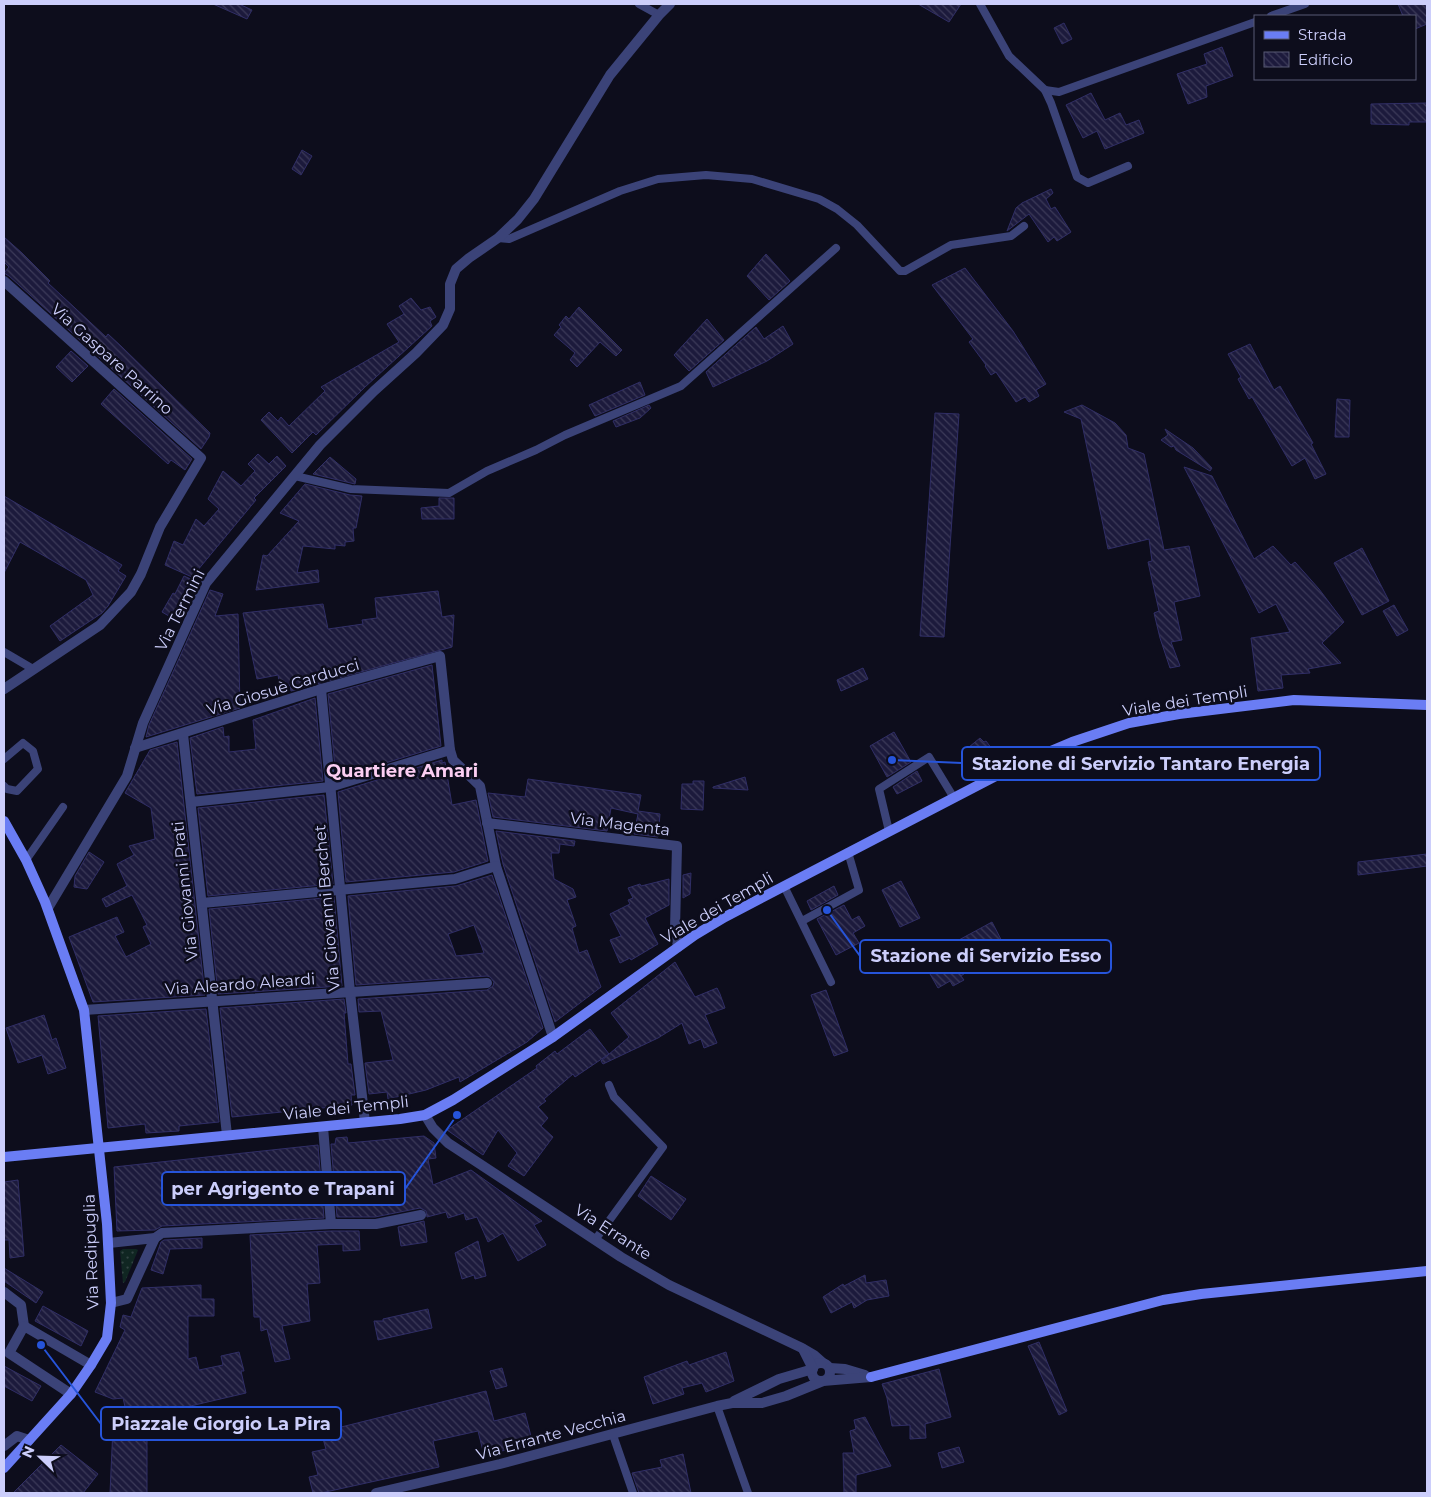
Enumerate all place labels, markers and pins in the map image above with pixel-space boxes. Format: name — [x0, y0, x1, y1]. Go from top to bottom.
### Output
callout: Stazione di Servizio Tantaro Energia — [962, 747, 1320, 780]
callout: Stazione di Servizio Esso — [860, 940, 1111, 973]
callout: per Agrigento e Trapani — [162, 1172, 405, 1205]
callout: Piazzale Giorgio La Pira — [101, 1407, 341, 1440]

